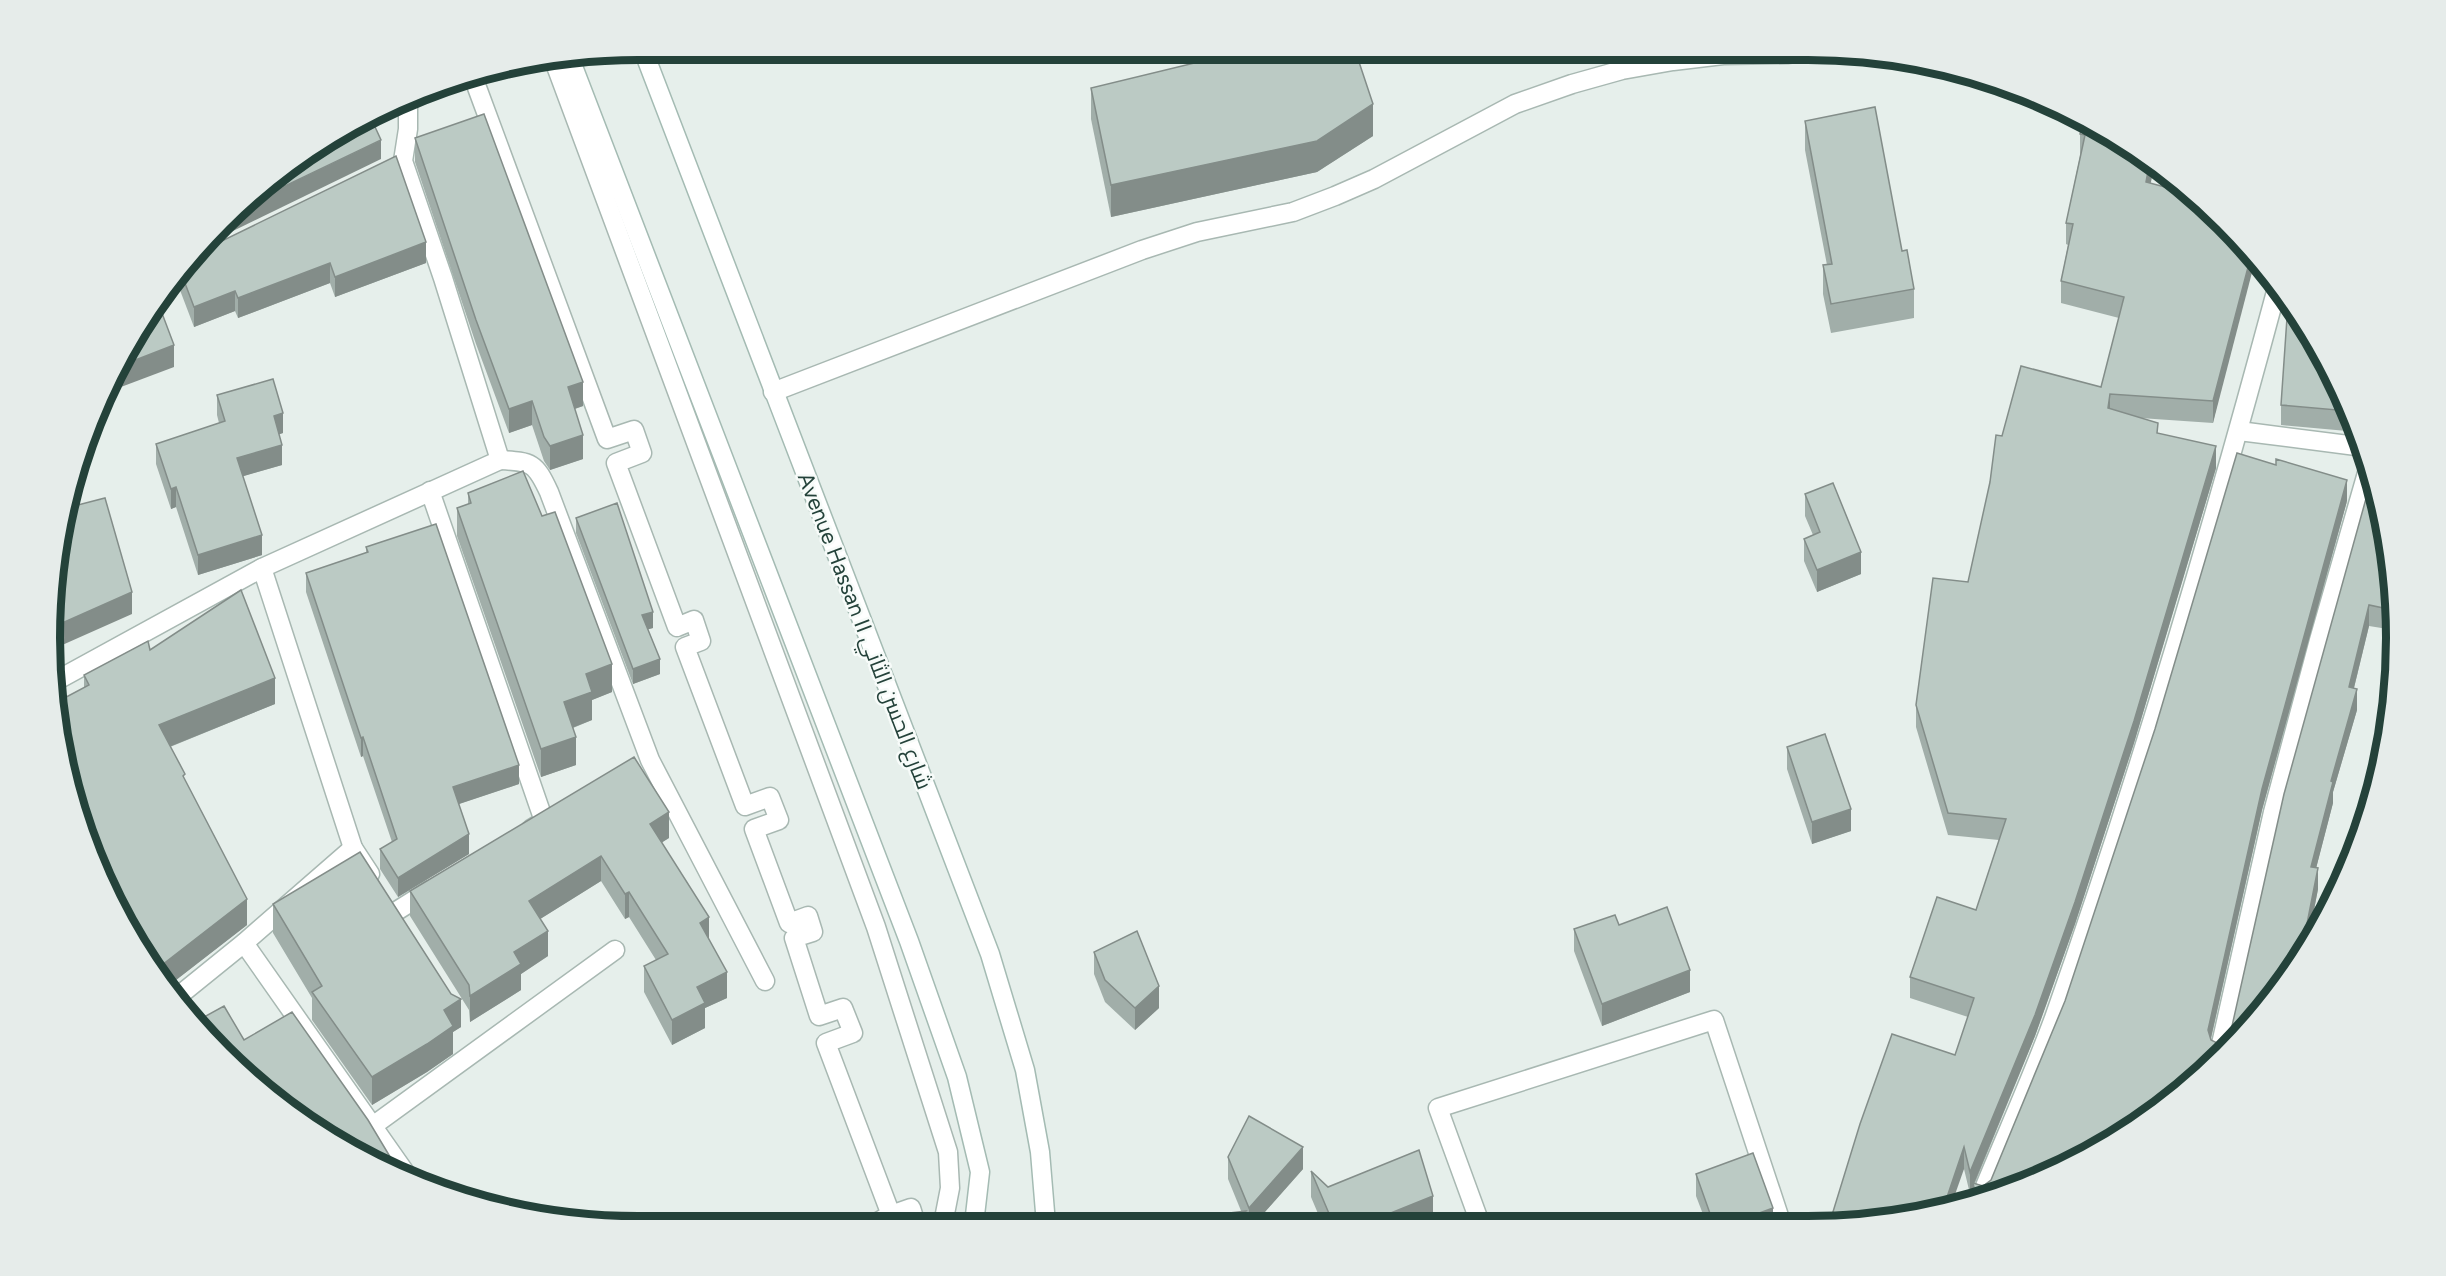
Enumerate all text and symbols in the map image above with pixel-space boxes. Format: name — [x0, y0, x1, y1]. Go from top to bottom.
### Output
street label: Avenue Hassan II شارع الحسن الثاني — [789, 469, 938, 794]

